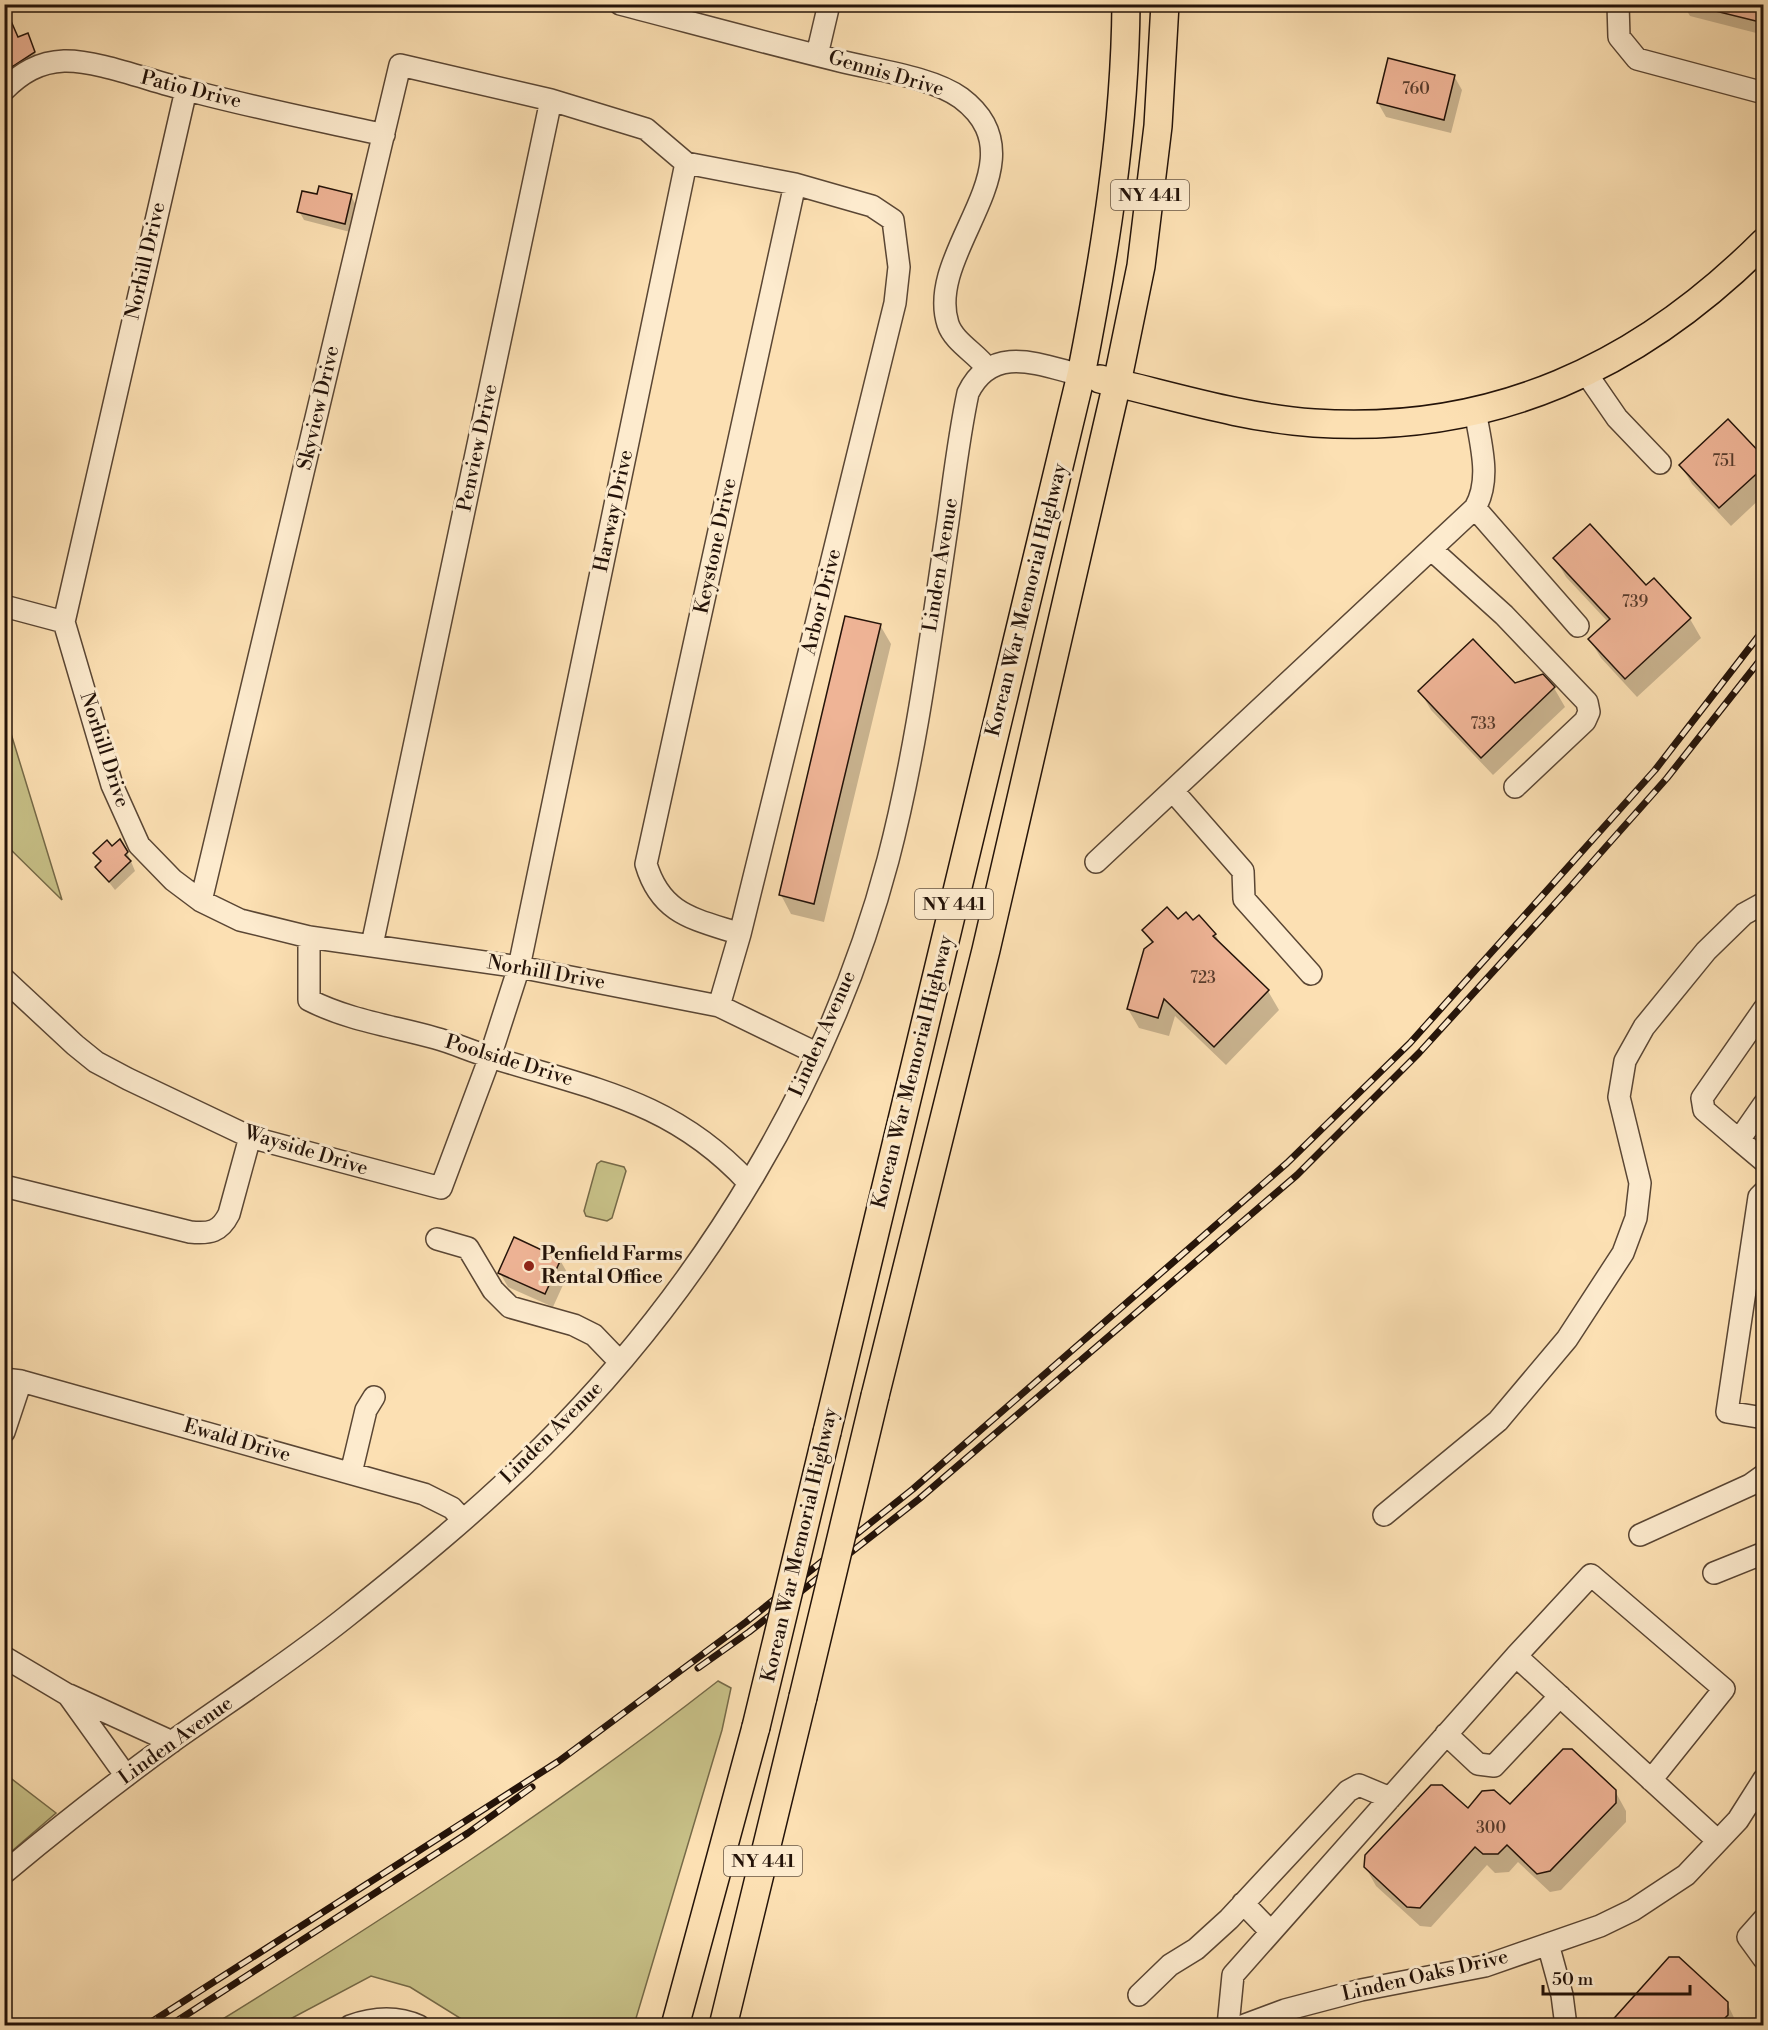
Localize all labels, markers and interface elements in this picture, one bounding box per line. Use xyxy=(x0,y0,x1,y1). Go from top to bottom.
street label: Gennis Drive xyxy=(825,46,947,102)
street label: Patio Drive xyxy=(138,65,244,115)
house number: 760 xyxy=(1402,79,1430,99)
road number: NY 441 xyxy=(1111,180,1189,210)
street label: Norhill Drive xyxy=(120,200,172,322)
street label: Skyview Drive xyxy=(293,343,345,473)
street label: Penview Drive xyxy=(452,382,504,514)
street label: Harway Drive xyxy=(589,448,639,574)
house number: 751 xyxy=(1712,451,1736,471)
street label: Korean War Memorial Highway xyxy=(981,460,1073,739)
street label: Keystone Drive xyxy=(689,476,743,616)
street label: Linden Avenue xyxy=(918,496,964,634)
street label: Arbor Drive xyxy=(797,546,847,659)
house number: 739 xyxy=(1622,592,1649,612)
street label: Norhill Drive xyxy=(74,689,134,811)
house number: 733 xyxy=(1470,714,1496,734)
road number: NY 441 xyxy=(915,889,993,919)
street label: Korean War Memorial Highway xyxy=(867,932,959,1211)
street label: Norhill Drive xyxy=(485,950,607,996)
street label: Linden Avenue xyxy=(784,967,862,1101)
house number: 723 xyxy=(1190,968,1216,988)
street label: Poolside Drive xyxy=(442,1030,576,1092)
street label: Wayside Drive xyxy=(240,1120,371,1182)
place label: Penfield Farms Rental Office xyxy=(541,1242,683,1290)
marker: Penfield Farms Rental Office xyxy=(522,1259,536,1273)
street label: Linden Avenue xyxy=(495,1376,609,1490)
street label: Korean War Memorial Highway xyxy=(756,1405,844,1685)
street label: Ewald Drive xyxy=(181,1414,293,1468)
street label: Linden Avenue xyxy=(114,1691,238,1791)
house number: 300 xyxy=(1476,1818,1506,1838)
road number: NY 441 xyxy=(724,1846,802,1876)
street label: Linden Oaks Drive xyxy=(1339,1945,1511,2007)
scale bar xyxy=(1543,1958,1690,1996)
text: 50 m xyxy=(1552,1968,1594,1991)

